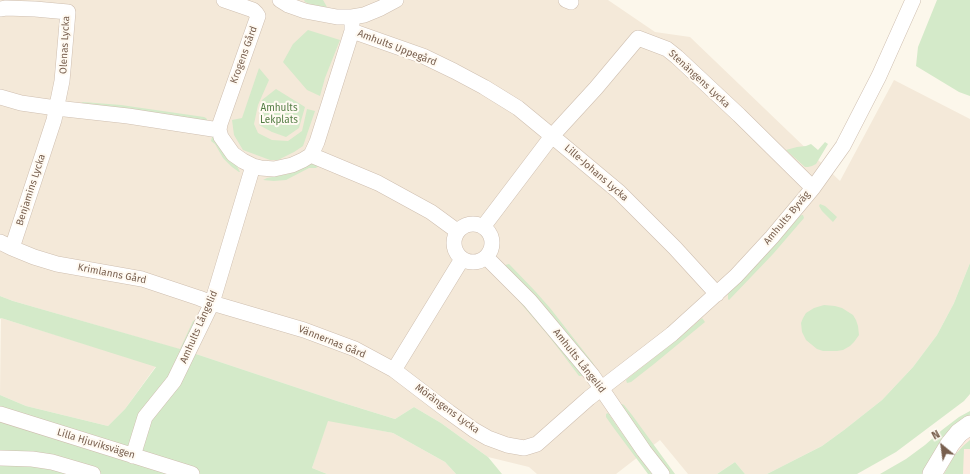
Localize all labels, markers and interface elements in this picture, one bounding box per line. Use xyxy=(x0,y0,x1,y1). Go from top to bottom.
street label: Olenas Lycka xyxy=(57,16,73,74)
street label: Krogens Gård xyxy=(228,25,260,85)
street label: Amhults Uppegård xyxy=(356,27,438,69)
street label: Stenängens Lycka xyxy=(666,47,732,111)
park label: Amhults Lekplats xyxy=(260,102,298,126)
street label: Lille-Johans Lycka xyxy=(562,142,630,204)
street label: Benjamins Lycka xyxy=(14,153,48,227)
street label: Amhults Byväg xyxy=(761,189,813,247)
street label: Krimlanns Gård xyxy=(77,261,147,287)
street label: Amhults Långelid xyxy=(178,289,220,365)
street label: Vännernas Gård xyxy=(297,323,367,361)
street label: Amhults Långelid xyxy=(550,326,608,396)
street label: Mörängens Lycka xyxy=(413,382,481,436)
street label: Lilla Hjuviksvägen xyxy=(56,426,136,462)
north arrow xyxy=(922,426,962,466)
text: N xyxy=(930,428,942,443)

